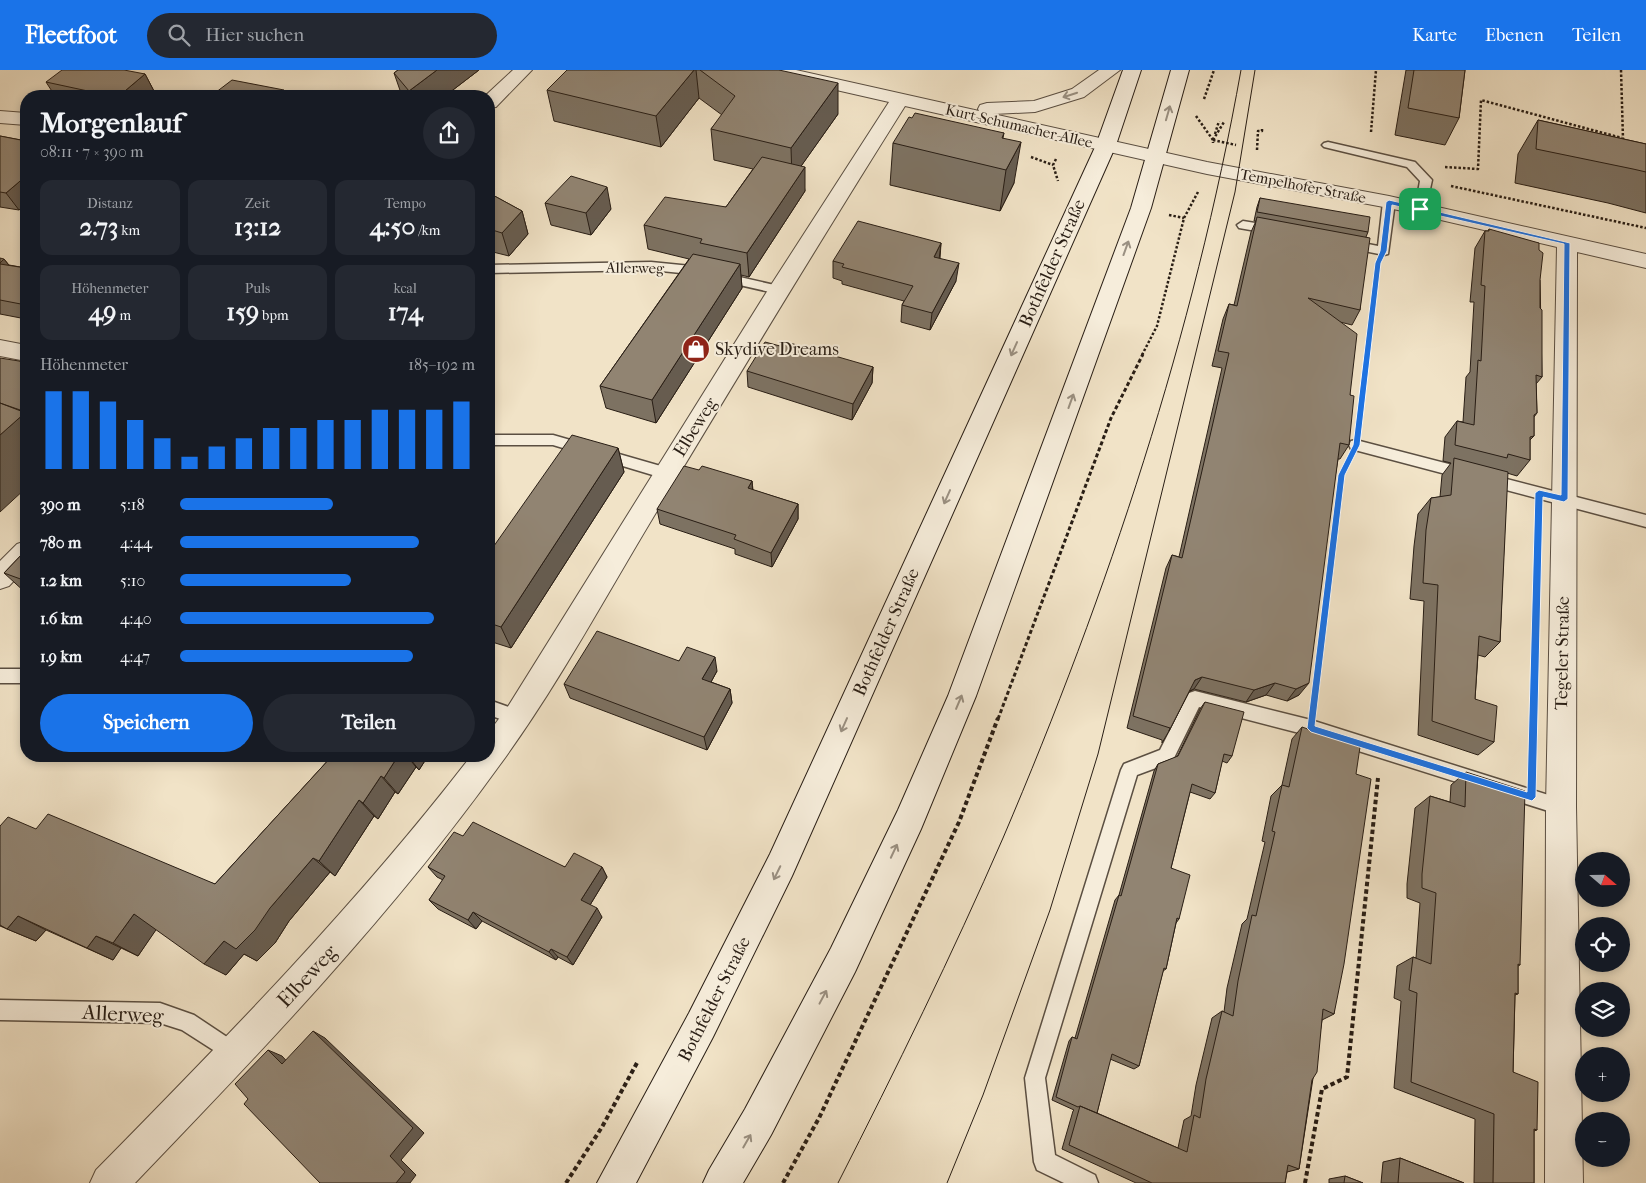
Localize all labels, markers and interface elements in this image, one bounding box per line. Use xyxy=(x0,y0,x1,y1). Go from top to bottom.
search box xyxy=(147,13,497,58)
text: Fleetfoot xyxy=(25,21,117,49)
icon: search xyxy=(165,21,193,49)
text: Hier suchen xyxy=(205,24,304,46)
text: Karte xyxy=(1412,25,1457,46)
text: Ebenen xyxy=(1485,25,1544,46)
text: Teilen xyxy=(1572,25,1621,46)
one-way arrow xyxy=(1062,91,1078,101)
street label: Kurt-Schumacher-Allee xyxy=(944,100,1095,152)
text: Morgenlauf xyxy=(40,106,182,139)
one-way arrow xyxy=(1164,106,1174,122)
button: share xyxy=(423,107,475,159)
text: 08:11 · 7 × 390 m xyxy=(40,142,144,161)
street label: Tempelhofer Straße xyxy=(1238,165,1368,207)
pin xyxy=(1399,188,1441,230)
text: Distanz xyxy=(87,195,133,212)
text: Zeit xyxy=(245,195,270,212)
text: Tempo xyxy=(384,195,426,212)
icon: arrive xyxy=(1406,195,1434,223)
street label: Bothfelder Straße xyxy=(1015,196,1090,330)
text: 2.73 xyxy=(80,212,118,241)
text: 13:12 xyxy=(234,212,281,241)
text: 4:50 xyxy=(370,212,415,241)
text: km xyxy=(118,222,140,239)
text: /km xyxy=(415,222,440,239)
one-way arrow xyxy=(1122,241,1131,257)
street label: Allerweg xyxy=(605,258,665,278)
text: Höhenmeter xyxy=(71,280,148,297)
text: Puls xyxy=(245,280,270,297)
text: kcal xyxy=(393,280,417,297)
text: 49 xyxy=(89,297,116,326)
text: 159 xyxy=(226,297,259,326)
text: 174 xyxy=(388,297,423,326)
text: m xyxy=(116,307,131,324)
text: bpm xyxy=(259,307,289,324)
shop icon: Skydive Dreams xyxy=(681,334,711,364)
place label: Skydive Dreams xyxy=(715,339,839,360)
one-way arrow xyxy=(1008,341,1018,356)
text: Höhenmeter xyxy=(40,355,128,374)
text: 185–192 m xyxy=(408,355,475,374)
street label: Elbeweg xyxy=(669,394,722,461)
one-way arrow xyxy=(1067,394,1076,409)
one-way arrow xyxy=(941,489,951,504)
text: 390 m xyxy=(40,495,81,514)
text: 5:18 xyxy=(120,495,145,514)
text: 780 m xyxy=(40,533,81,552)
text: 4:44 xyxy=(120,533,152,552)
street label: Bothfelder Straße xyxy=(849,565,924,699)
text: 1.2 km xyxy=(40,571,82,590)
text: 5:10 xyxy=(120,571,145,590)
street label: Tegeler Straße xyxy=(1551,596,1574,710)
text: 1.6 km xyxy=(40,609,82,628)
text: 4:40 xyxy=(120,609,152,628)
text: 1.9 km xyxy=(40,647,82,666)
text: 4:47 xyxy=(120,647,150,666)
button: Speichern xyxy=(40,694,253,752)
button: Teilen xyxy=(263,694,475,752)
one-way arrow xyxy=(954,695,964,710)
one-way arrow xyxy=(838,717,848,732)
one-way arrow xyxy=(890,844,900,859)
north arrow xyxy=(1575,852,1630,908)
map controls xyxy=(1575,852,1630,1167)
one-way arrow xyxy=(771,865,781,880)
button: locate xyxy=(1575,917,1630,972)
street label: Bothfelder Straße xyxy=(674,933,755,1065)
street label: Elbeweg xyxy=(272,939,342,1012)
button: layers xyxy=(1575,982,1630,1037)
one-way arrow xyxy=(818,990,828,1005)
street label: Allerweg xyxy=(81,1000,165,1028)
button: + xyxy=(1575,1047,1630,1102)
button: − xyxy=(1575,1112,1630,1167)
one-way arrow xyxy=(742,1134,752,1148)

